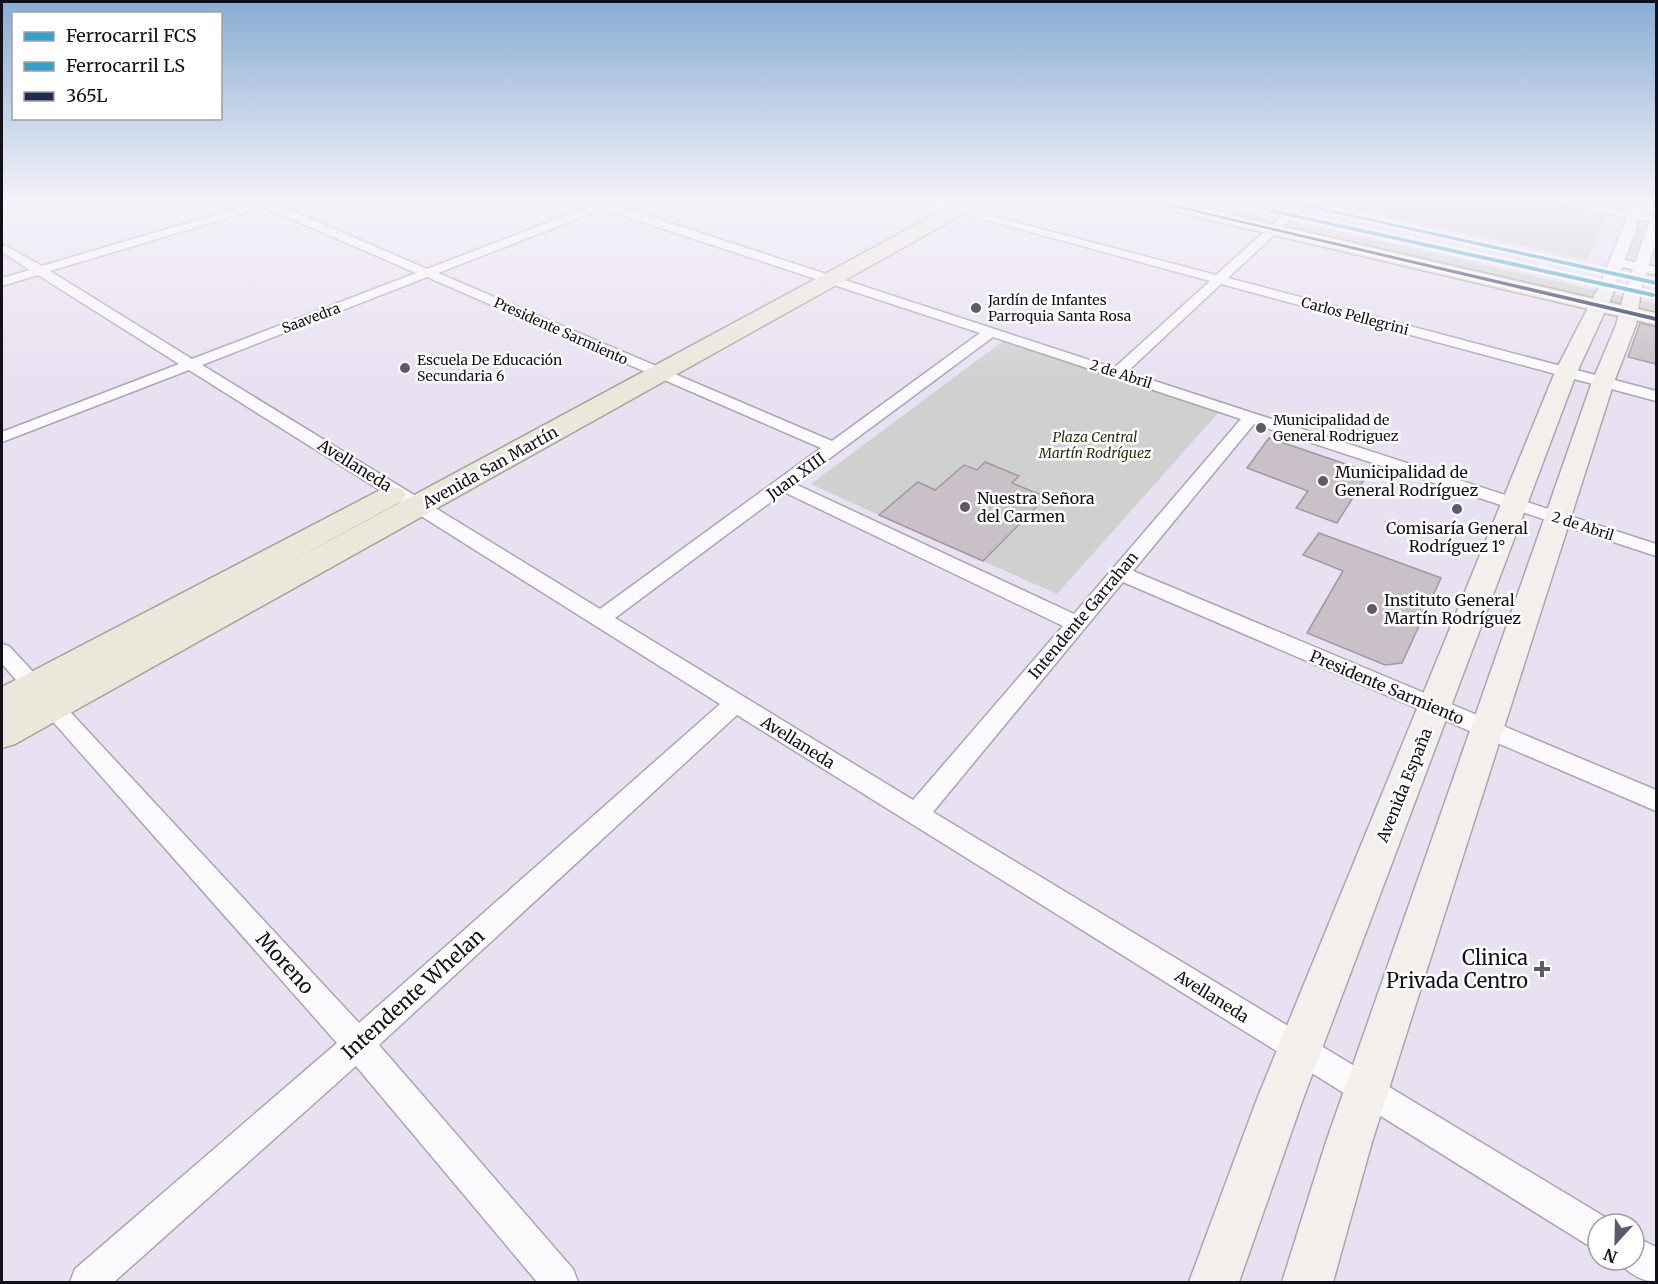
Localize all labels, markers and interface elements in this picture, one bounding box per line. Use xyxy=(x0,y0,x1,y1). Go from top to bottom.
legend xyxy=(12,12,222,120)
text: Ferrocarril FCS xyxy=(66,24,197,47)
text: Ferrocarril LS xyxy=(66,54,185,77)
text: 365L xyxy=(66,84,108,107)
place label: Jardín de Infantes Parroquia Santa Rosa xyxy=(987,291,1132,325)
street label: Presidente Sarmiento xyxy=(491,293,631,369)
street label: Carlos Pellegrini xyxy=(1299,293,1411,339)
street label: Saavedra xyxy=(279,298,343,337)
marker: Jardín de Infantes Parroquia Santa Rosa xyxy=(969,301,983,315)
place label: Escuela De Educación Secundaria 6 xyxy=(417,351,562,385)
street label: 2 de Abril xyxy=(1088,356,1155,393)
marker: Escuela De Educación Secundaria 6 xyxy=(398,361,412,375)
place label: Municipalidad de General Rodriguez xyxy=(1273,411,1399,445)
street label: Avenida San Martín xyxy=(418,421,562,513)
marker: Municipalidad de General Rodriguez xyxy=(1254,421,1268,435)
park label: Plaza Central Martín Rodríguez xyxy=(1038,428,1152,462)
street label: Avellaneda xyxy=(313,434,396,496)
street label: Juan XIII xyxy=(762,448,829,505)
place label: Municipalidad de General Rodríguez xyxy=(1335,462,1478,500)
marker: Municipalidad de General Rodríguez xyxy=(1316,474,1330,488)
place label: Nuestra Señora del Carmen xyxy=(977,488,1095,526)
marker: Nuestra Señora del Carmen xyxy=(958,500,972,514)
marker: Comisaría General Rodríguez 1° xyxy=(1450,502,1464,516)
street label: 2 de Abril xyxy=(1550,508,1617,545)
place label: Comisaría General Rodríguez 1° xyxy=(1386,518,1528,556)
street label: Intendente Garrahan xyxy=(1024,547,1142,683)
place label: Instituto General Martín Rodríguez xyxy=(1384,590,1521,628)
marker: Instituto General Martín Rodríguez xyxy=(1365,602,1379,616)
street label: Presidente Sarmiento xyxy=(1307,645,1467,729)
street label: Avellaneda xyxy=(756,711,839,773)
street label: Avenida España xyxy=(1372,725,1436,846)
street label: Intendente Whelan xyxy=(336,923,489,1064)
street label: Moreno xyxy=(251,926,320,999)
place label: Clinica Privada Centro xyxy=(1386,945,1528,993)
marker: Clinica Privada Centro xyxy=(1533,960,1551,978)
street label: Avellaneda xyxy=(1170,965,1253,1027)
north arrow xyxy=(1586,1212,1646,1272)
text: N xyxy=(1600,1244,1620,1268)

